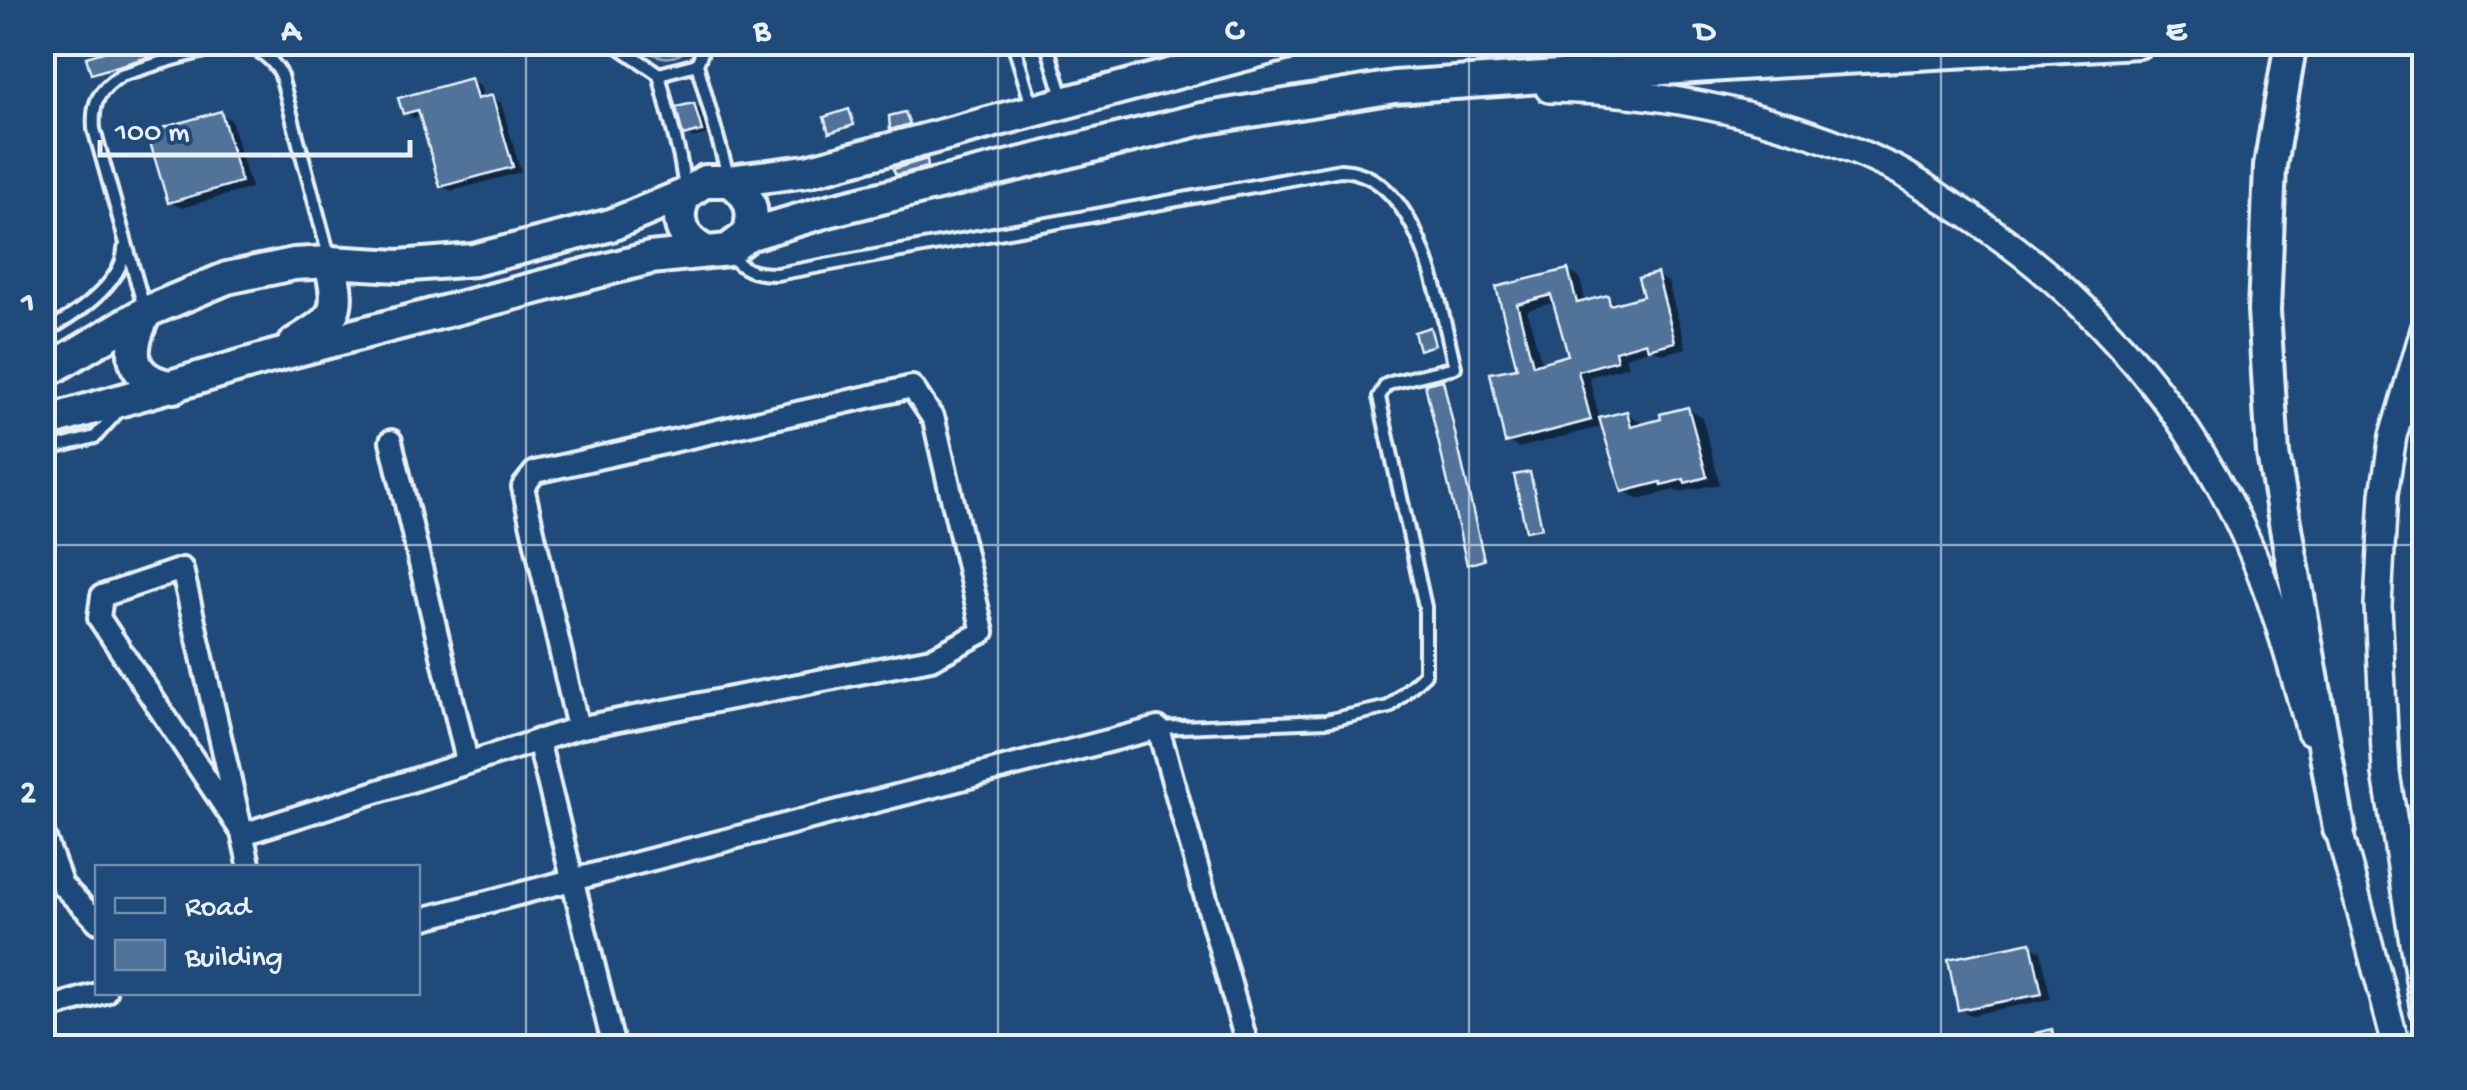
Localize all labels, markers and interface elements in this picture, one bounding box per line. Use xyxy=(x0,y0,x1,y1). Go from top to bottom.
text: A xyxy=(281,14,303,52)
text: B xyxy=(753,14,772,52)
text: C xyxy=(1225,14,1245,52)
text: D xyxy=(1692,14,1717,52)
text: E xyxy=(2166,14,2188,52)
scale bar xyxy=(100,95,410,157)
text: 100 m xyxy=(114,117,190,152)
text: 1 xyxy=(21,286,34,324)
text: 2 xyxy=(20,776,36,814)
legend xyxy=(95,865,420,995)
text: Road xyxy=(185,892,253,927)
text: Building xyxy=(184,942,283,977)

